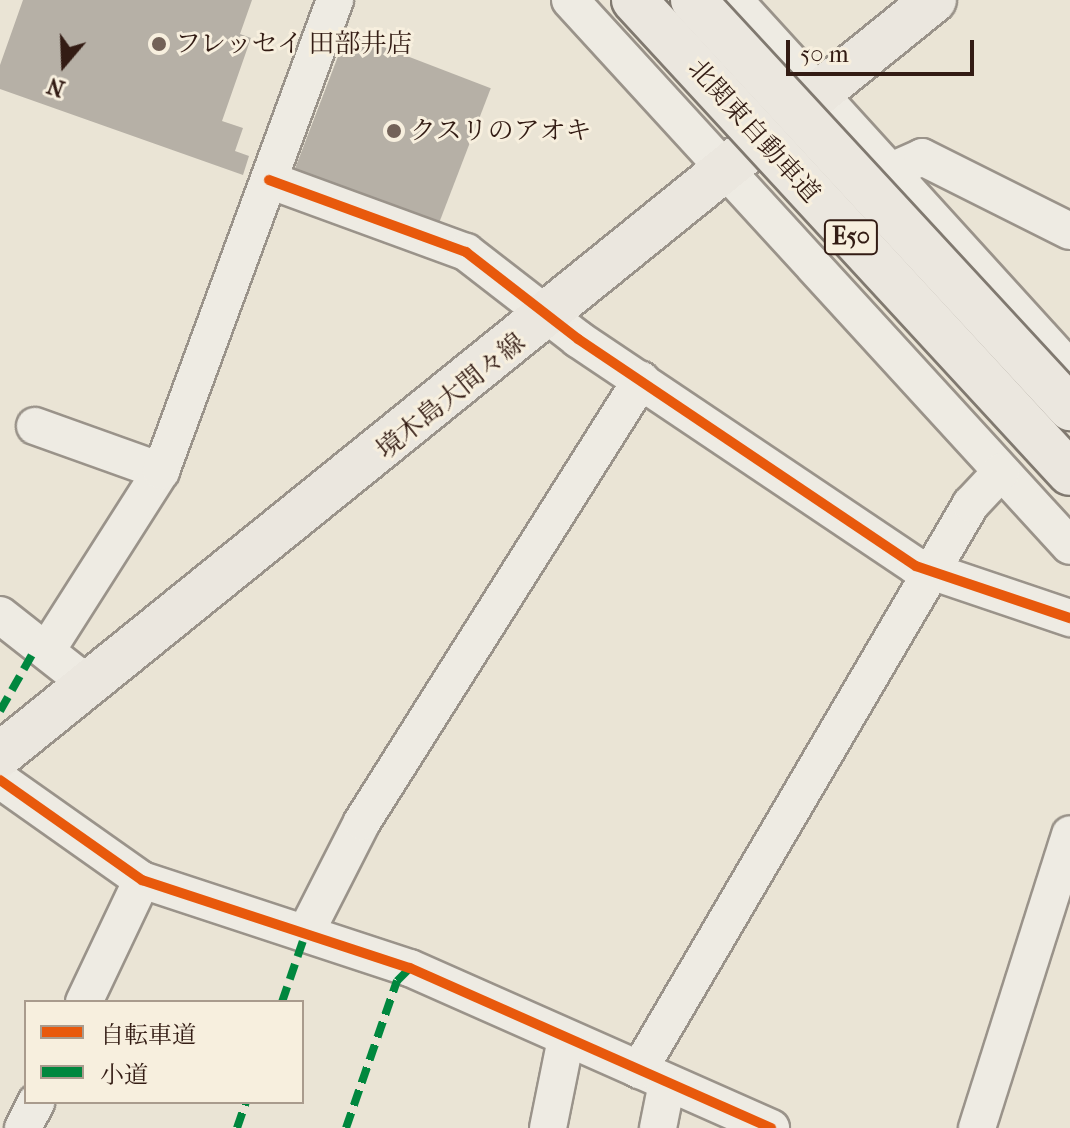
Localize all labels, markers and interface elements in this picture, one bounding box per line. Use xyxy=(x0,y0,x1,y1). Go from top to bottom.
north arrow xyxy=(24,24,104,104)
scale bar xyxy=(790,24,978,74)
place label: フレッセイ 田部井店 xyxy=(175,28,415,60)
marker: フレッセイ 田部井店 xyxy=(150,35,168,53)
text: 50 m xyxy=(800,40,849,68)
street label: 北関東自動車道 xyxy=(682,53,826,209)
text: N xyxy=(44,72,68,102)
place label: クスリのアオキ xyxy=(410,115,592,147)
marker: クスリのアオキ xyxy=(385,122,403,140)
road number: E50 xyxy=(823,217,879,257)
street label: 境木島大間々線 xyxy=(370,327,532,465)
legend xyxy=(24,1000,304,1104)
text: 自転車道 xyxy=(100,1021,196,1049)
text: 小道 xyxy=(100,1061,148,1089)

